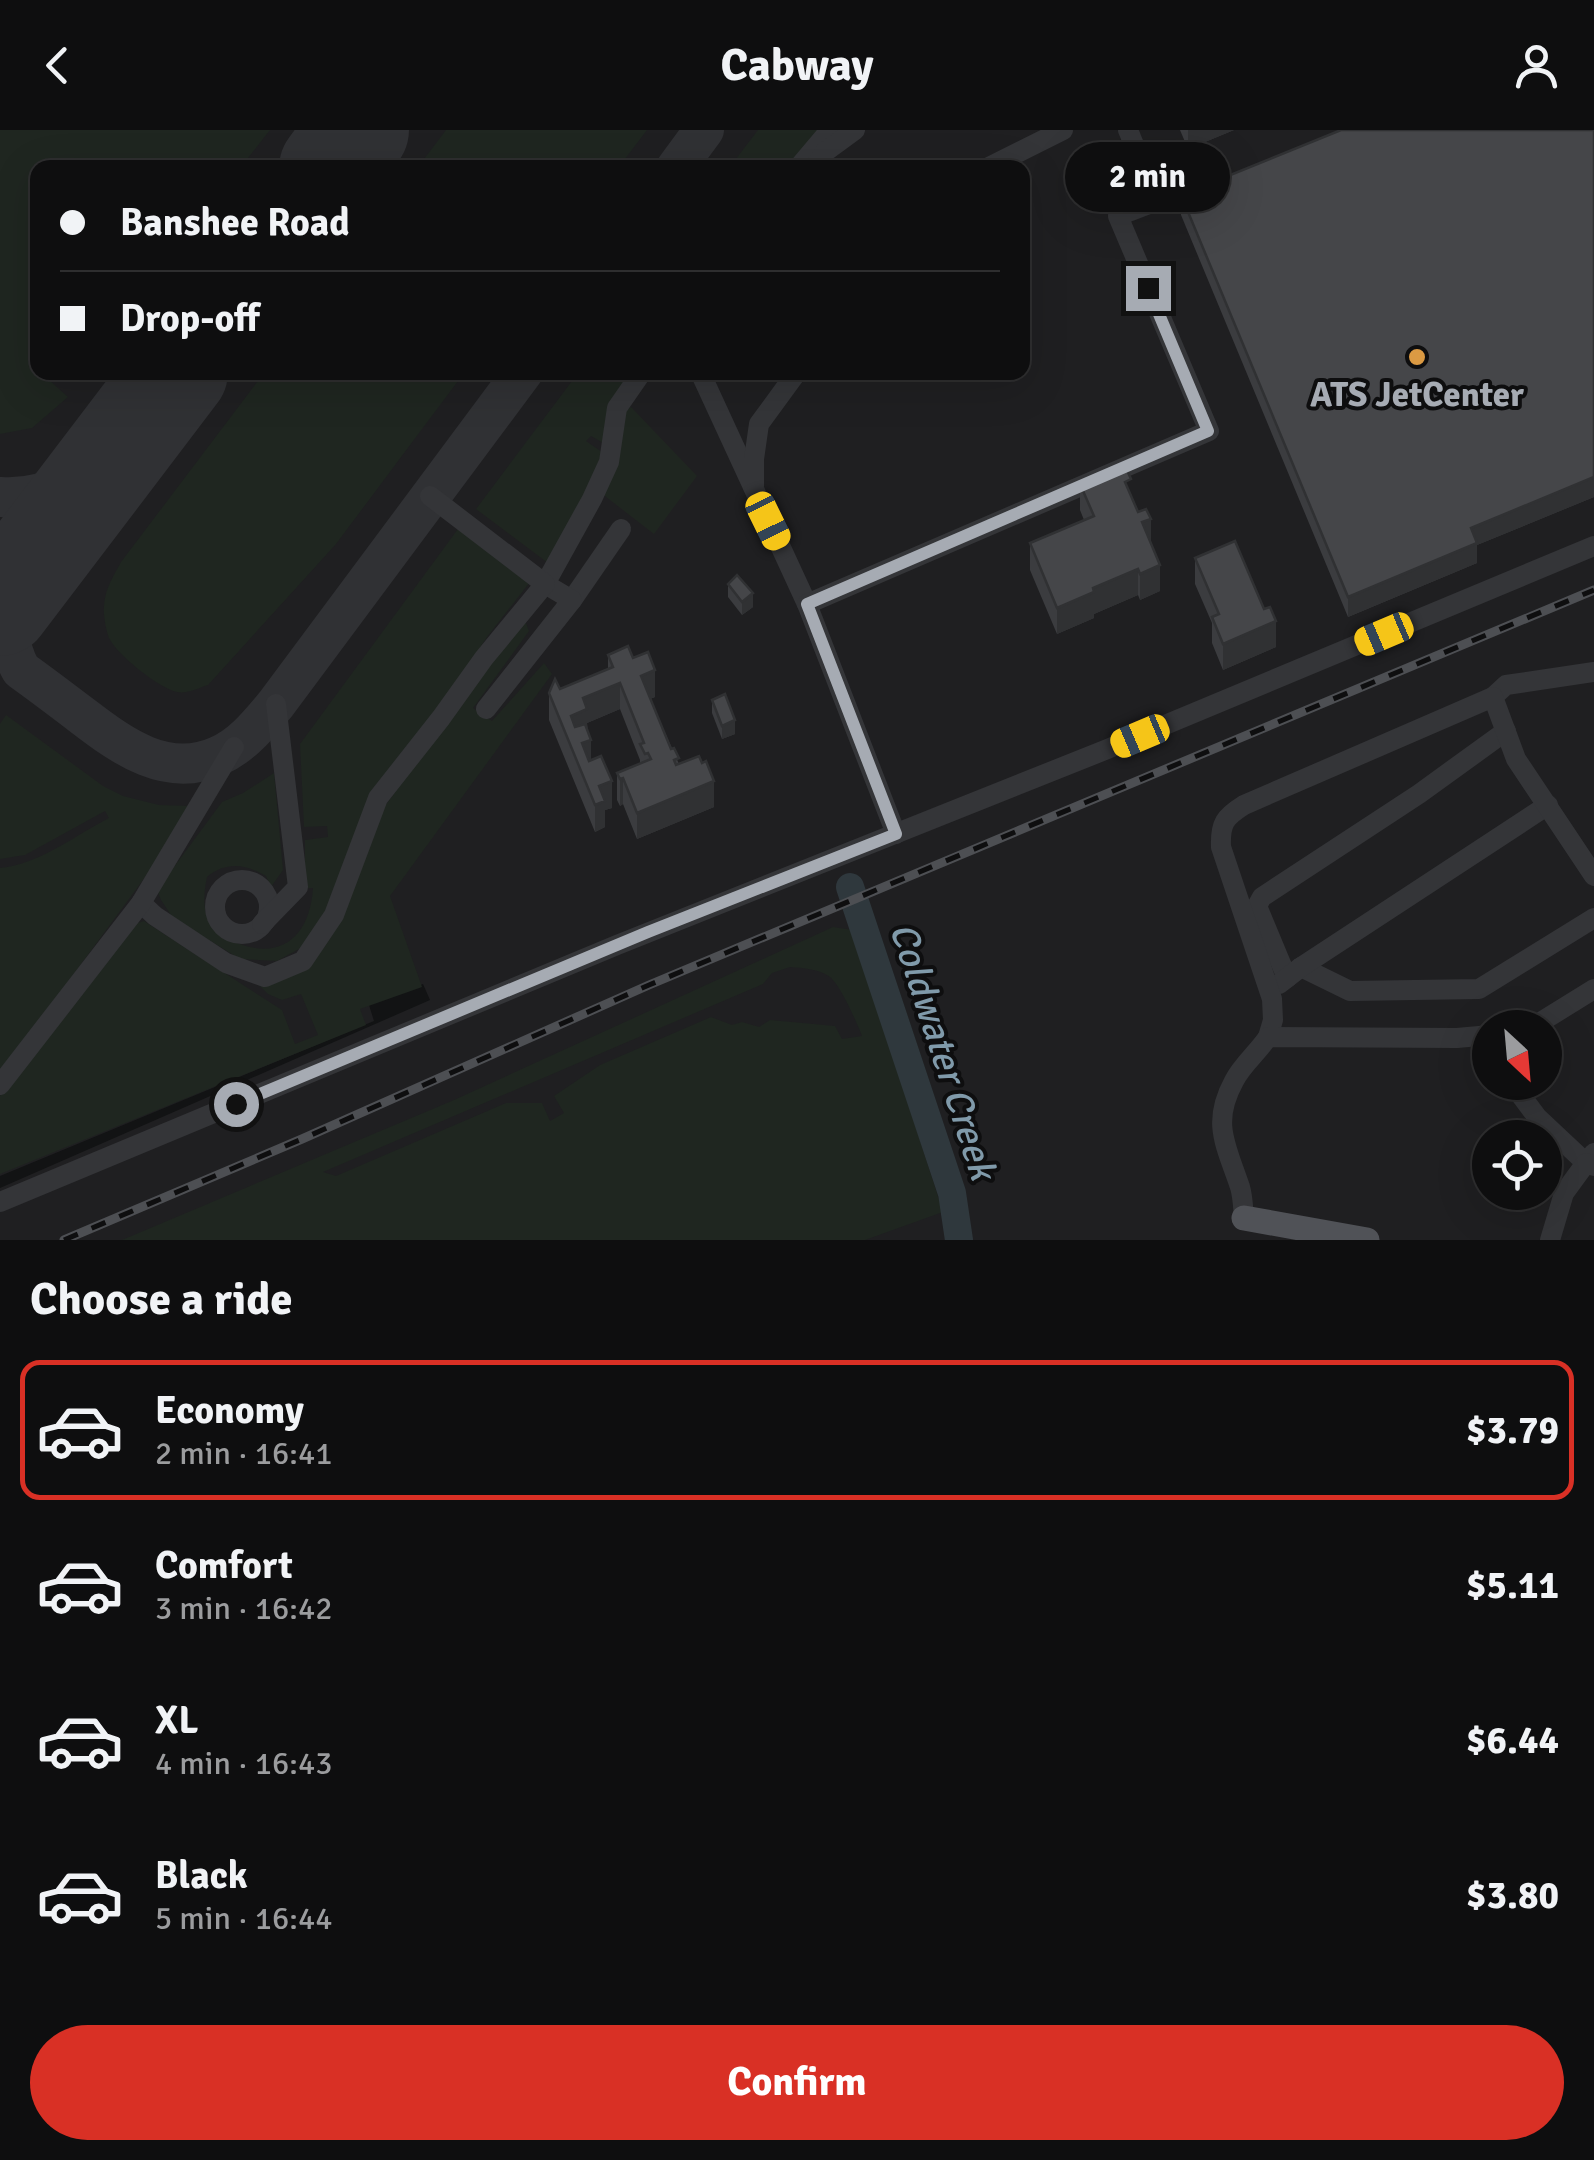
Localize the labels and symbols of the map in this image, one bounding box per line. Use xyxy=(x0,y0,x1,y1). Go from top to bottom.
callout: 2 min xyxy=(1066,143,1230,213)
route end xyxy=(1126,266,1171,311)
marker: ATS JetCenter xyxy=(1406,346,1428,368)
place label: ATS JetCenter xyxy=(1310,373,1524,416)
car xyxy=(741,487,795,555)
car xyxy=(1351,608,1417,660)
car xyxy=(1107,710,1173,762)
water label: Coldwater Creek xyxy=(879,917,1008,1188)
north arrow xyxy=(1472,1010,1562,1100)
route start xyxy=(214,1082,259,1127)

